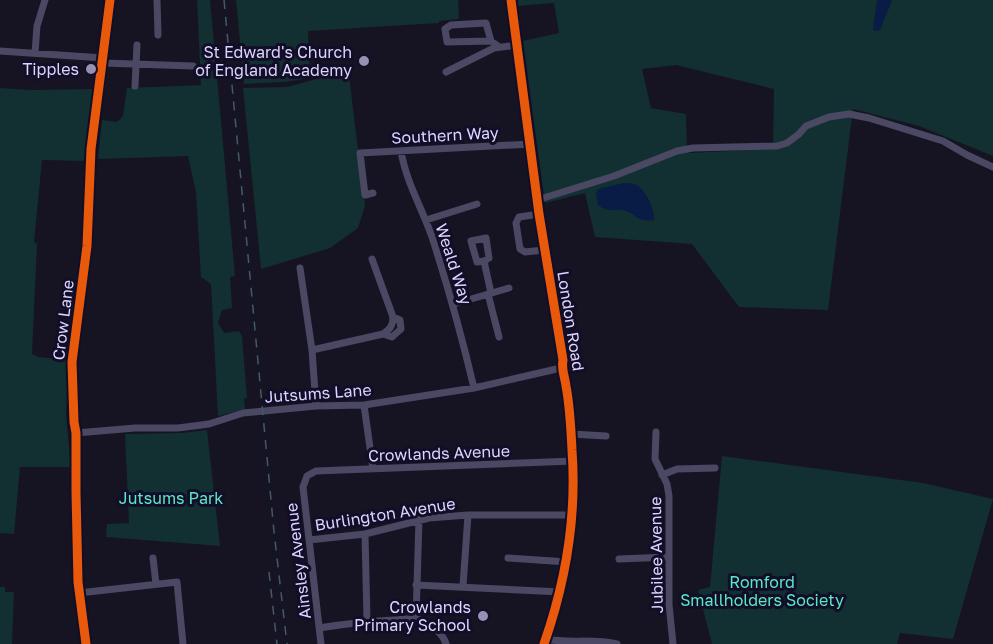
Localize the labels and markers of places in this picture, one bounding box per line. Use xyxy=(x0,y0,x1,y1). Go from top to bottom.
place label: St Edward's Church of England Academy xyxy=(195,42,352,80)
marker: St Edward's Church of England Academy xyxy=(357,54,371,68)
place label: Tipples xyxy=(22,59,79,79)
marker: Tipples xyxy=(84,62,98,76)
place label: Crowlands Primary School xyxy=(354,597,471,635)
marker: Crowlands Primary School xyxy=(476,609,490,623)

